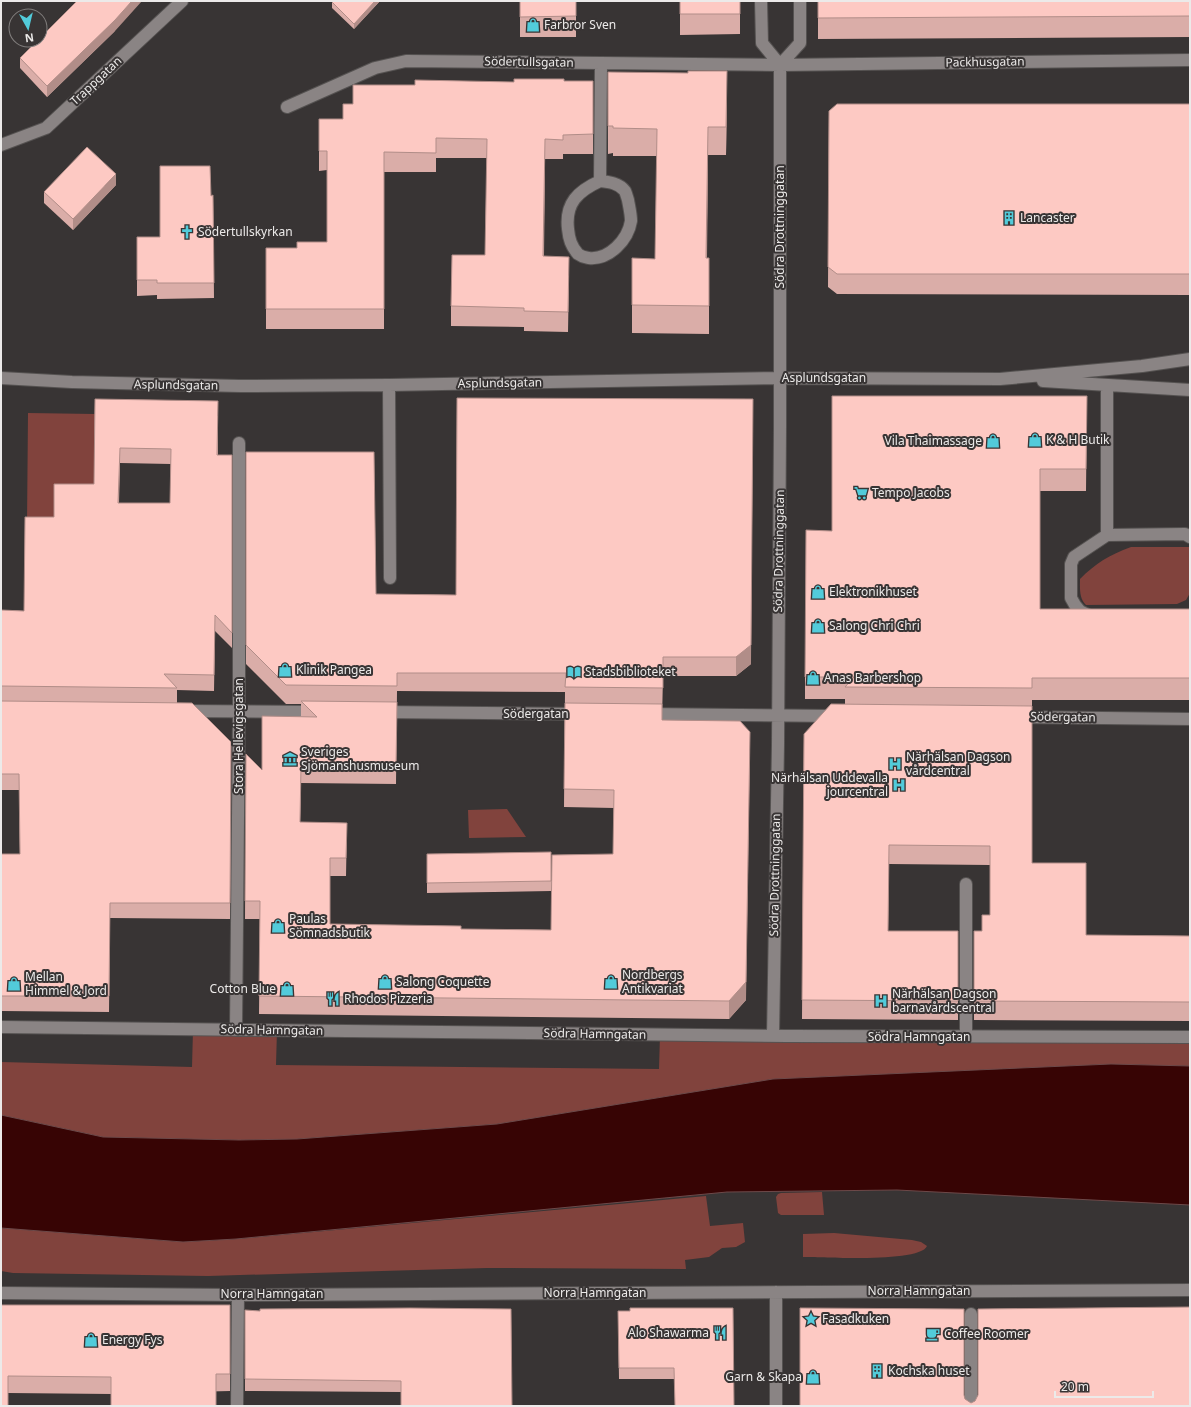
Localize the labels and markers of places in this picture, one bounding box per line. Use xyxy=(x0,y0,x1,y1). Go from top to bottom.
place label: Farbror Sven xyxy=(544,16,616,33)
shop icon: Farbror Sven xyxy=(525,17,541,33)
place label: Lancaster xyxy=(1020,209,1075,226)
building icon: Lancaster xyxy=(1001,210,1017,226)
place label: Södertullskyrkan xyxy=(198,223,293,240)
church icon: Södertullskyrkan xyxy=(179,224,195,240)
place label: K & H Butik xyxy=(1046,431,1110,448)
place label: Vila Thaimassage xyxy=(885,432,982,449)
shop icon: K & H Butik xyxy=(1027,432,1043,448)
shop icon: Vila Thaimassage xyxy=(985,433,1001,449)
place label: Tempo Jacobs xyxy=(872,484,950,501)
supermarket icon: Tempo Jacobs xyxy=(853,485,869,501)
place label: Elektronikhuset xyxy=(829,583,918,600)
shop icon: Elektronikhuset xyxy=(810,584,826,600)
place label: Salong Chri Chri xyxy=(829,617,920,634)
shop icon: Salong Chri Chri xyxy=(810,618,826,634)
place label: Klinik Pangea xyxy=(296,661,372,678)
shop icon: Klinik Pangea xyxy=(277,662,293,678)
place label: Stadsbiblioteket xyxy=(585,663,676,680)
library icon: Stadsbiblioteket xyxy=(566,664,582,680)
place label: Anas Barbershop xyxy=(824,669,921,686)
shop icon: Anas Barbershop xyxy=(805,670,821,686)
place label: Sveriges Sjömanshusmuseum xyxy=(301,743,419,774)
place label: Närhälsan Dagson vårdcentral xyxy=(906,748,1010,779)
museum icon: Sveriges Sjömanshusmuseum xyxy=(282,751,298,767)
hospital icon: Närhälsan Dagson vårdcentral xyxy=(887,756,903,772)
place label: Närhälsan Uddevalla jourcentral xyxy=(771,769,888,800)
hospital icon: Närhälsan Uddevalla jourcentral xyxy=(891,777,907,793)
place label: Paulas Sömnadsbutik xyxy=(289,910,371,941)
shop icon: Paulas Sömnadsbutik xyxy=(270,918,286,934)
place label: Nordbergs Antikvariat xyxy=(622,966,684,997)
place label: Mellan Himmel & Jord xyxy=(25,968,107,999)
place label: Salong Coquette xyxy=(396,973,490,990)
shop icon: Salong Coquette xyxy=(377,974,393,990)
shop icon: Nordbergs Antikvariat xyxy=(603,974,619,990)
shop icon: Mellan Himmel & Jord xyxy=(6,976,22,992)
place label: Cotton Blue xyxy=(210,980,276,997)
shop icon: Cotton Blue xyxy=(279,981,295,997)
place label: Närhälsan Dagson barnavårdscentral xyxy=(892,985,996,1016)
place label: Rhodos Pizzeria xyxy=(344,990,433,1007)
restaurant icon: Rhodos Pizzeria xyxy=(325,991,341,1007)
hospital icon: Närhälsan Dagson barnavårdscentral xyxy=(873,993,889,1009)
place label: Fasadkuken xyxy=(822,1310,889,1327)
place icon: Fasadkuken xyxy=(803,1311,819,1327)
place label: Alo Shawarma xyxy=(628,1324,709,1341)
restaurant icon: Alo Shawarma xyxy=(712,1325,728,1341)
place label: Coffee Roomer xyxy=(944,1325,1029,1342)
cafe icon: Coffee Roomer xyxy=(925,1326,941,1342)
place label: Energy Fys xyxy=(102,1331,163,1348)
shop icon: Energy Fys xyxy=(83,1332,99,1348)
place label: Kochska huset xyxy=(888,1362,970,1379)
building icon: Kochska huset xyxy=(869,1363,885,1379)
place label: Garn & Skapa xyxy=(725,1368,802,1385)
shop icon: Garn & Skapa xyxy=(805,1369,821,1385)

